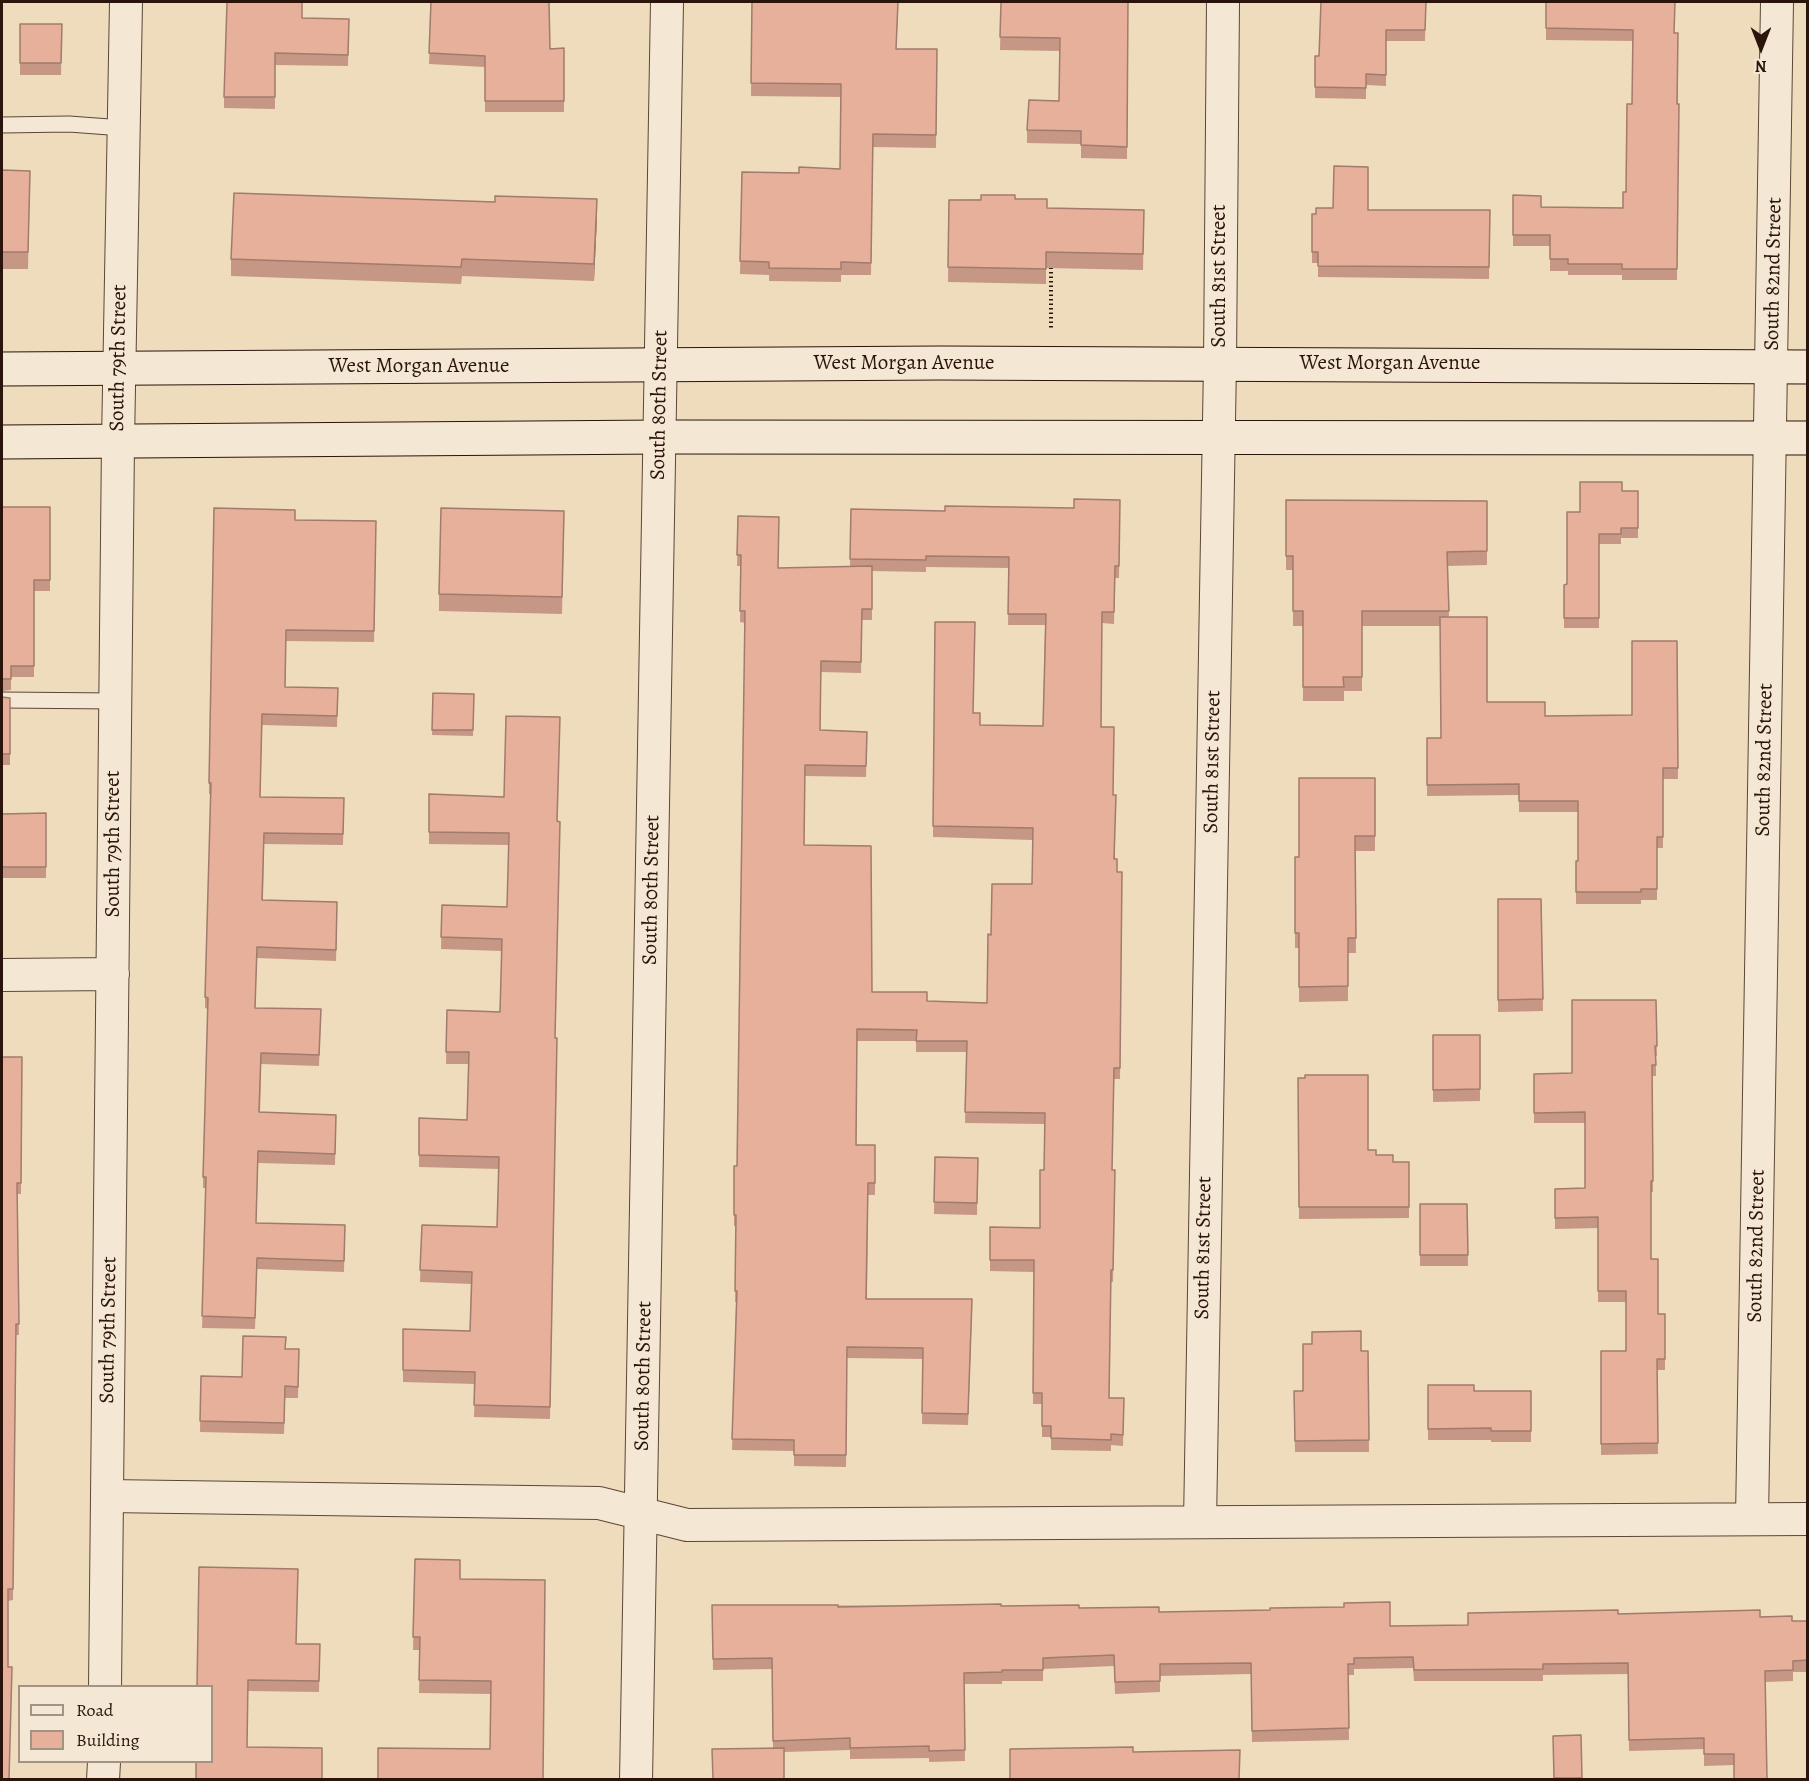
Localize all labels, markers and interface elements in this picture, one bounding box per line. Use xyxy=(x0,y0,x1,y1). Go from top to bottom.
north arrow xyxy=(1731,18,1791,78)
text: N xyxy=(1755,55,1767,77)
street label: South 82nd Street xyxy=(1760,197,1788,351)
street label: South 81st Street xyxy=(1207,204,1233,348)
street label: South 79th Street xyxy=(105,284,133,432)
street label: South 80th Street xyxy=(646,330,674,480)
street label: West Morgan Avenue xyxy=(813,351,995,377)
street label: West Morgan Avenue xyxy=(1299,351,1481,377)
street label: West Morgan Avenue xyxy=(328,354,510,380)
street label: South 82nd Street xyxy=(1751,683,1779,837)
street label: South 81st Street xyxy=(1199,690,1227,834)
street label: South 79th Street xyxy=(101,770,127,918)
street label: South 80th Street xyxy=(638,815,666,965)
street label: South 82nd Street xyxy=(1743,1169,1771,1323)
street label: South 81st Street xyxy=(1190,1176,1218,1320)
street label: South 79th Street xyxy=(95,1256,123,1404)
street label: South 80th Street xyxy=(630,1301,658,1451)
legend xyxy=(18,1685,213,1763)
text: Road xyxy=(76,1698,113,1722)
text: Building xyxy=(76,1728,140,1752)

